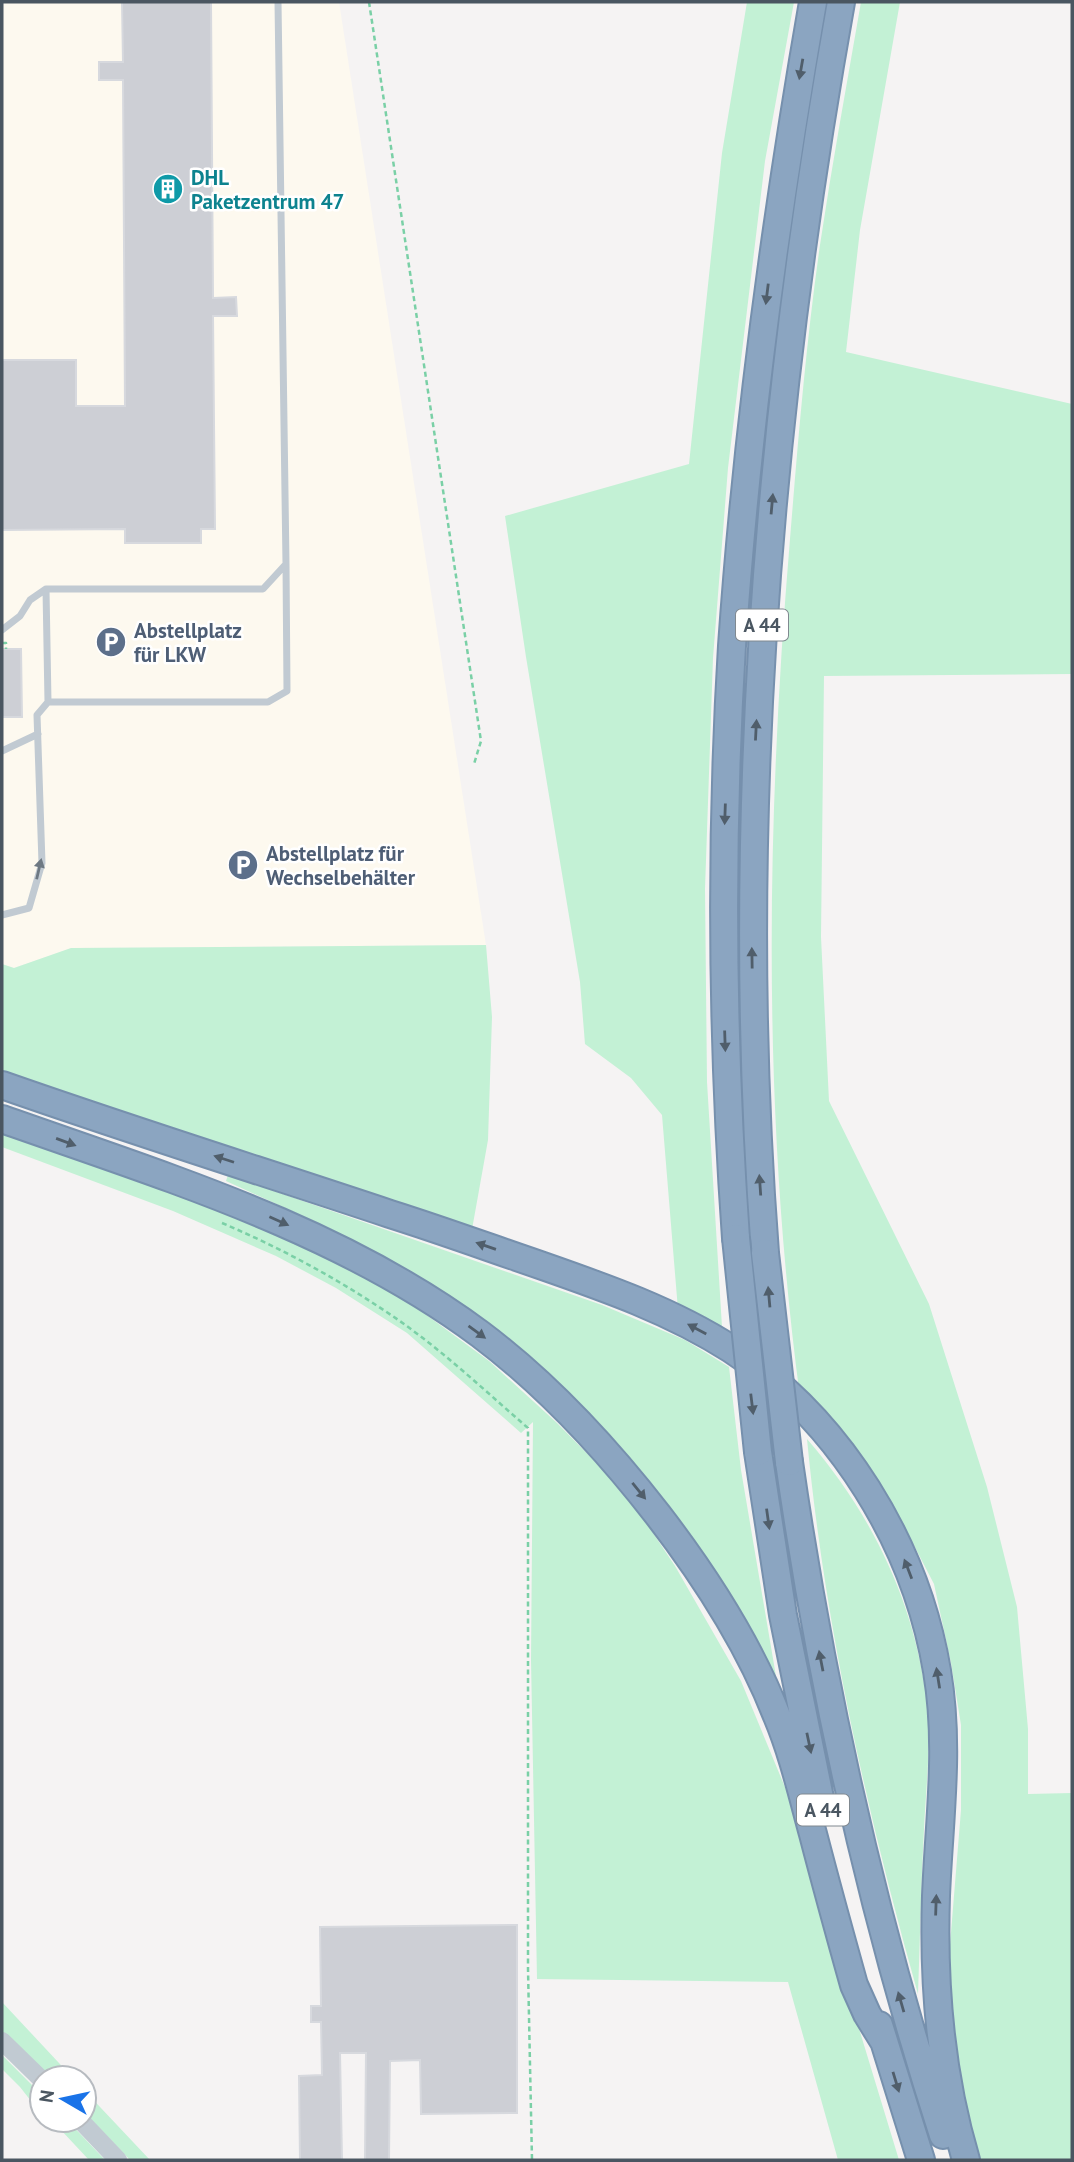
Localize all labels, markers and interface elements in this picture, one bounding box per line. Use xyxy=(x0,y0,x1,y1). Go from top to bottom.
one-way arrow xyxy=(795,58,806,80)
place label: DHL Paketzentrum 47 xyxy=(191,164,344,215)
building icon: DHL Paketzentrum 47 xyxy=(151,172,185,206)
one-way arrow xyxy=(762,283,773,305)
one-way arrow xyxy=(767,492,778,514)
road number: A 44 xyxy=(736,610,788,640)
place label: Abstellplatz für LKW xyxy=(134,617,242,668)
parking icon: Abstellplatz für LKW xyxy=(94,625,128,659)
one-way arrow xyxy=(751,719,762,741)
one-way arrow xyxy=(719,803,731,825)
place label: Abstellplatz für Wechselbehälter xyxy=(266,840,416,891)
parking icon: Abstellplatz für Wechselbehälter xyxy=(226,848,260,882)
one-way arrow xyxy=(34,858,45,880)
one-way arrow xyxy=(746,947,758,969)
one-way arrow xyxy=(720,1030,731,1052)
one-way arrow xyxy=(56,1137,77,1148)
one-way arrow xyxy=(213,1154,234,1164)
one-way arrow xyxy=(754,1174,765,1196)
one-way arrow xyxy=(269,1216,290,1227)
one-way arrow xyxy=(475,1240,496,1251)
one-way arrow xyxy=(763,1286,774,1308)
one-way arrow xyxy=(687,1324,707,1335)
one-way arrow xyxy=(468,1325,486,1339)
one-way arrow xyxy=(747,1393,758,1415)
one-way arrow xyxy=(632,1482,646,1500)
one-way arrow xyxy=(763,1508,774,1530)
one-way arrow xyxy=(902,1559,913,1580)
one-way arrow xyxy=(815,1650,826,1672)
one-way arrow xyxy=(932,1667,943,1689)
one-way arrow xyxy=(803,1732,814,1754)
road number: A 44 xyxy=(797,1794,849,1826)
one-way arrow xyxy=(931,1894,942,1916)
one-way arrow xyxy=(896,1991,906,2012)
north arrow xyxy=(28,2064,98,2134)
one-way arrow xyxy=(891,2072,902,2093)
text: N xyxy=(33,2088,59,2104)

